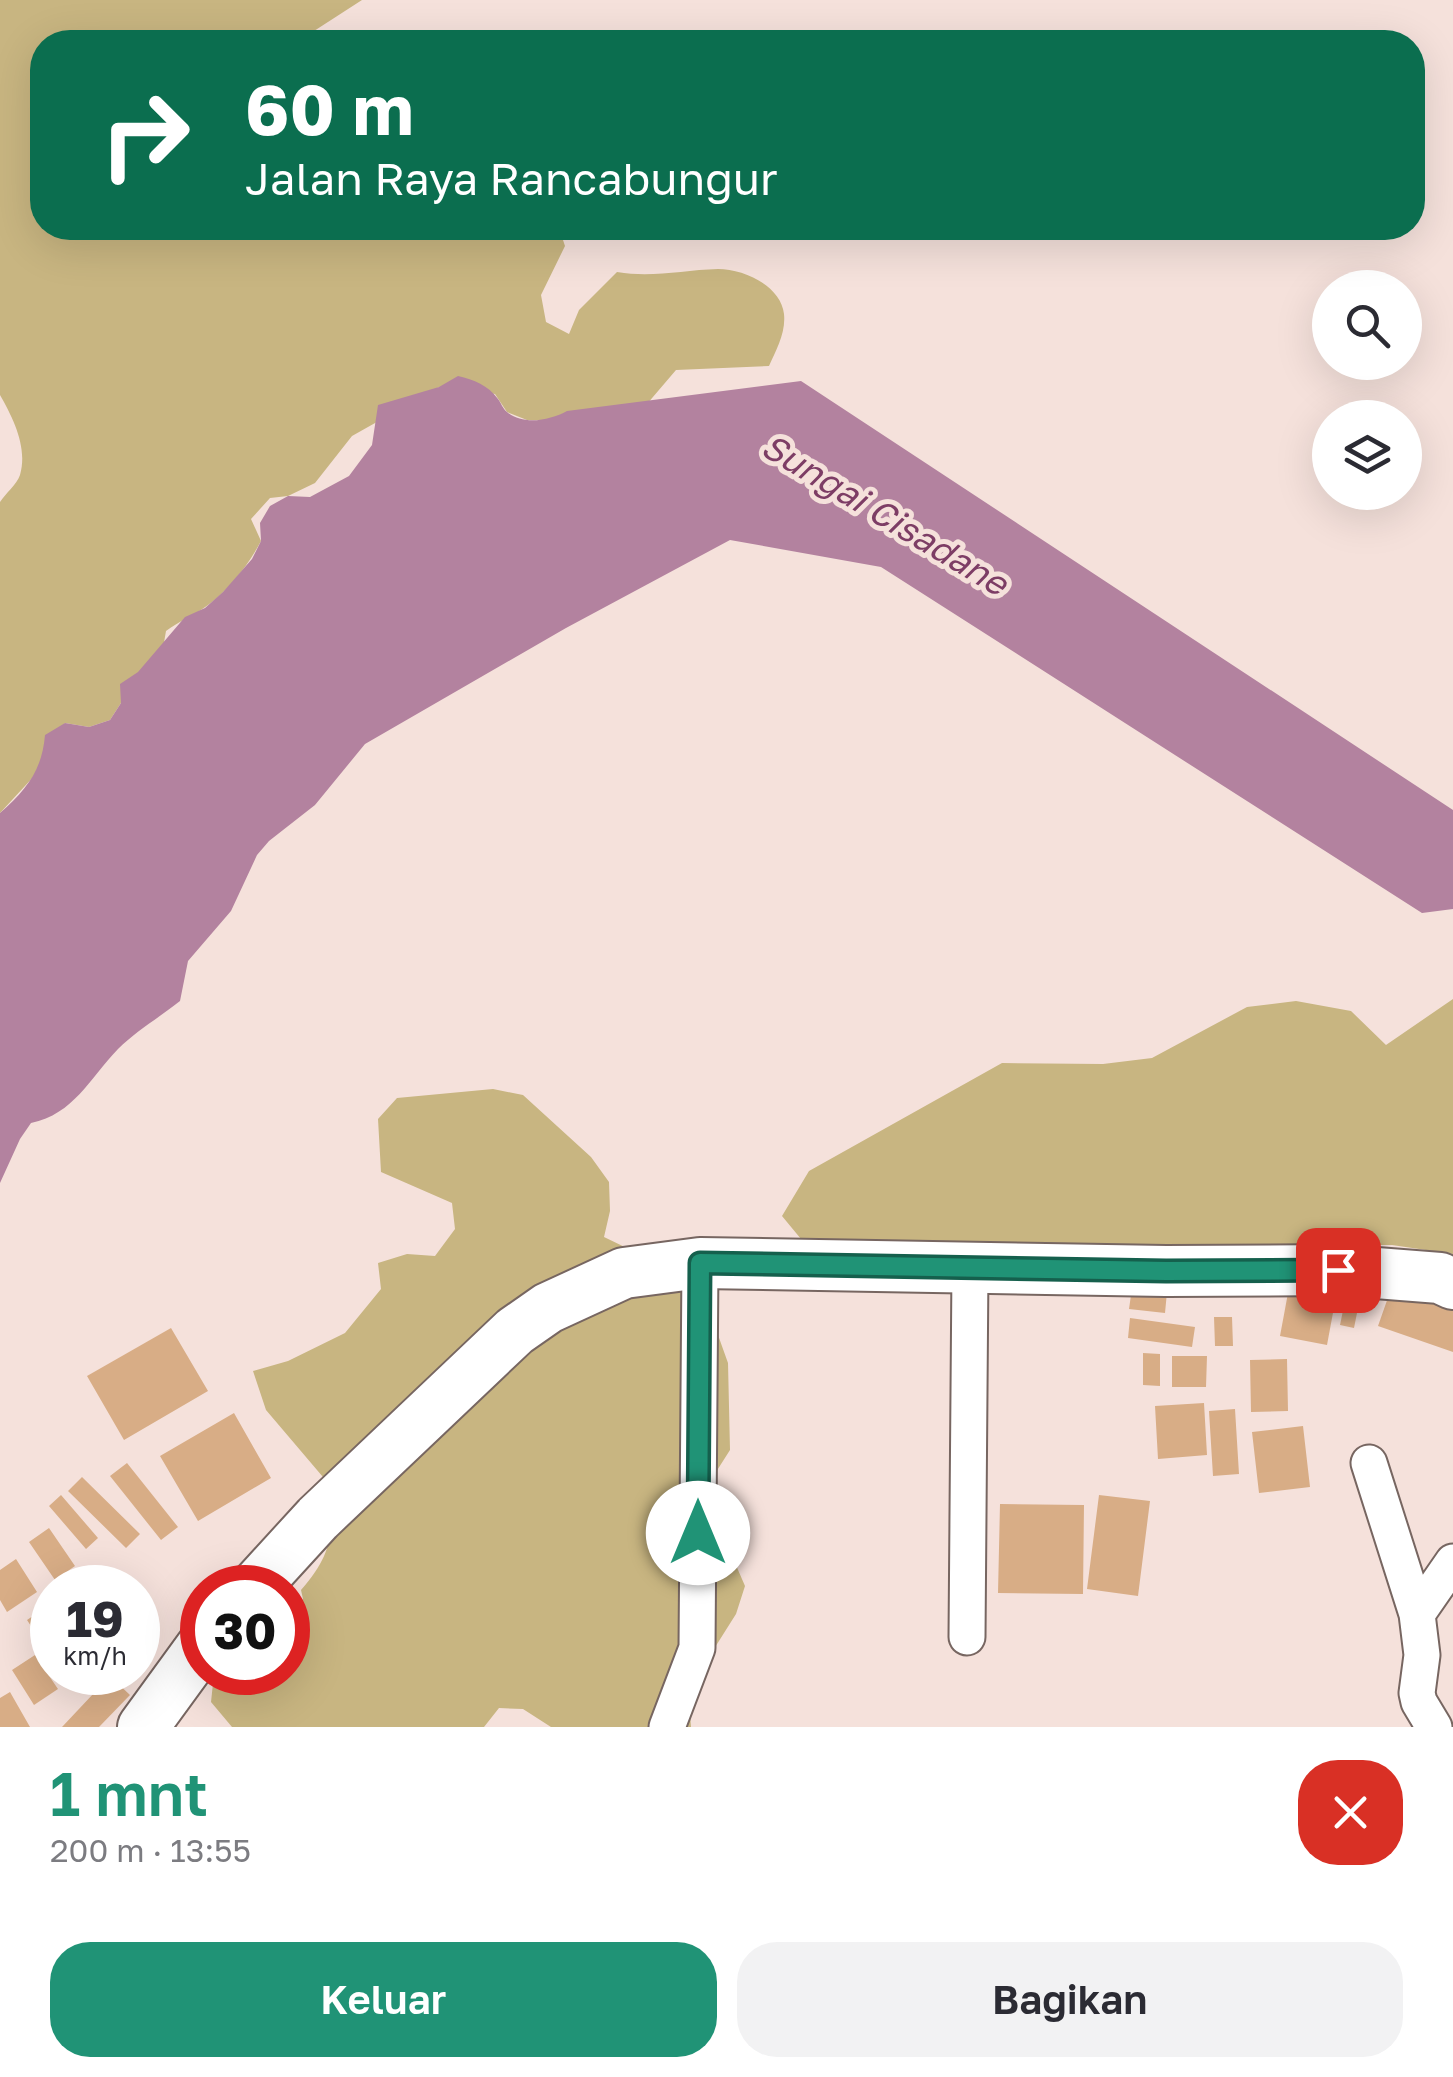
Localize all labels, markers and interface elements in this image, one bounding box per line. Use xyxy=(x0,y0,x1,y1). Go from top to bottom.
text: 60 m xyxy=(245,66,414,150)
icon: right xyxy=(80,70,210,200)
text: Jalan Raya Rancabungur xyxy=(245,151,778,205)
map controls xyxy=(1312,270,1422,510)
button: search xyxy=(1312,270,1422,380)
button: layers xyxy=(1312,400,1422,510)
water label: Sungai Cisadane xyxy=(755,424,1018,605)
pin xyxy=(1296,1228,1381,1313)
icon: arrive xyxy=(1311,1243,1366,1298)
position arrow xyxy=(646,1481,750,1585)
speed limit sign: 30 xyxy=(180,1565,310,1695)
text: 19 xyxy=(66,1588,124,1648)
text: km/h xyxy=(63,1640,127,1671)
text: 1 mnt xyxy=(50,1757,208,1829)
button: close xyxy=(1298,1760,1403,1865)
text: 200 m · 13:55 xyxy=(50,1831,251,1869)
button: Keluar xyxy=(50,1942,717,2057)
button: Bagikan xyxy=(737,1942,1403,2057)

